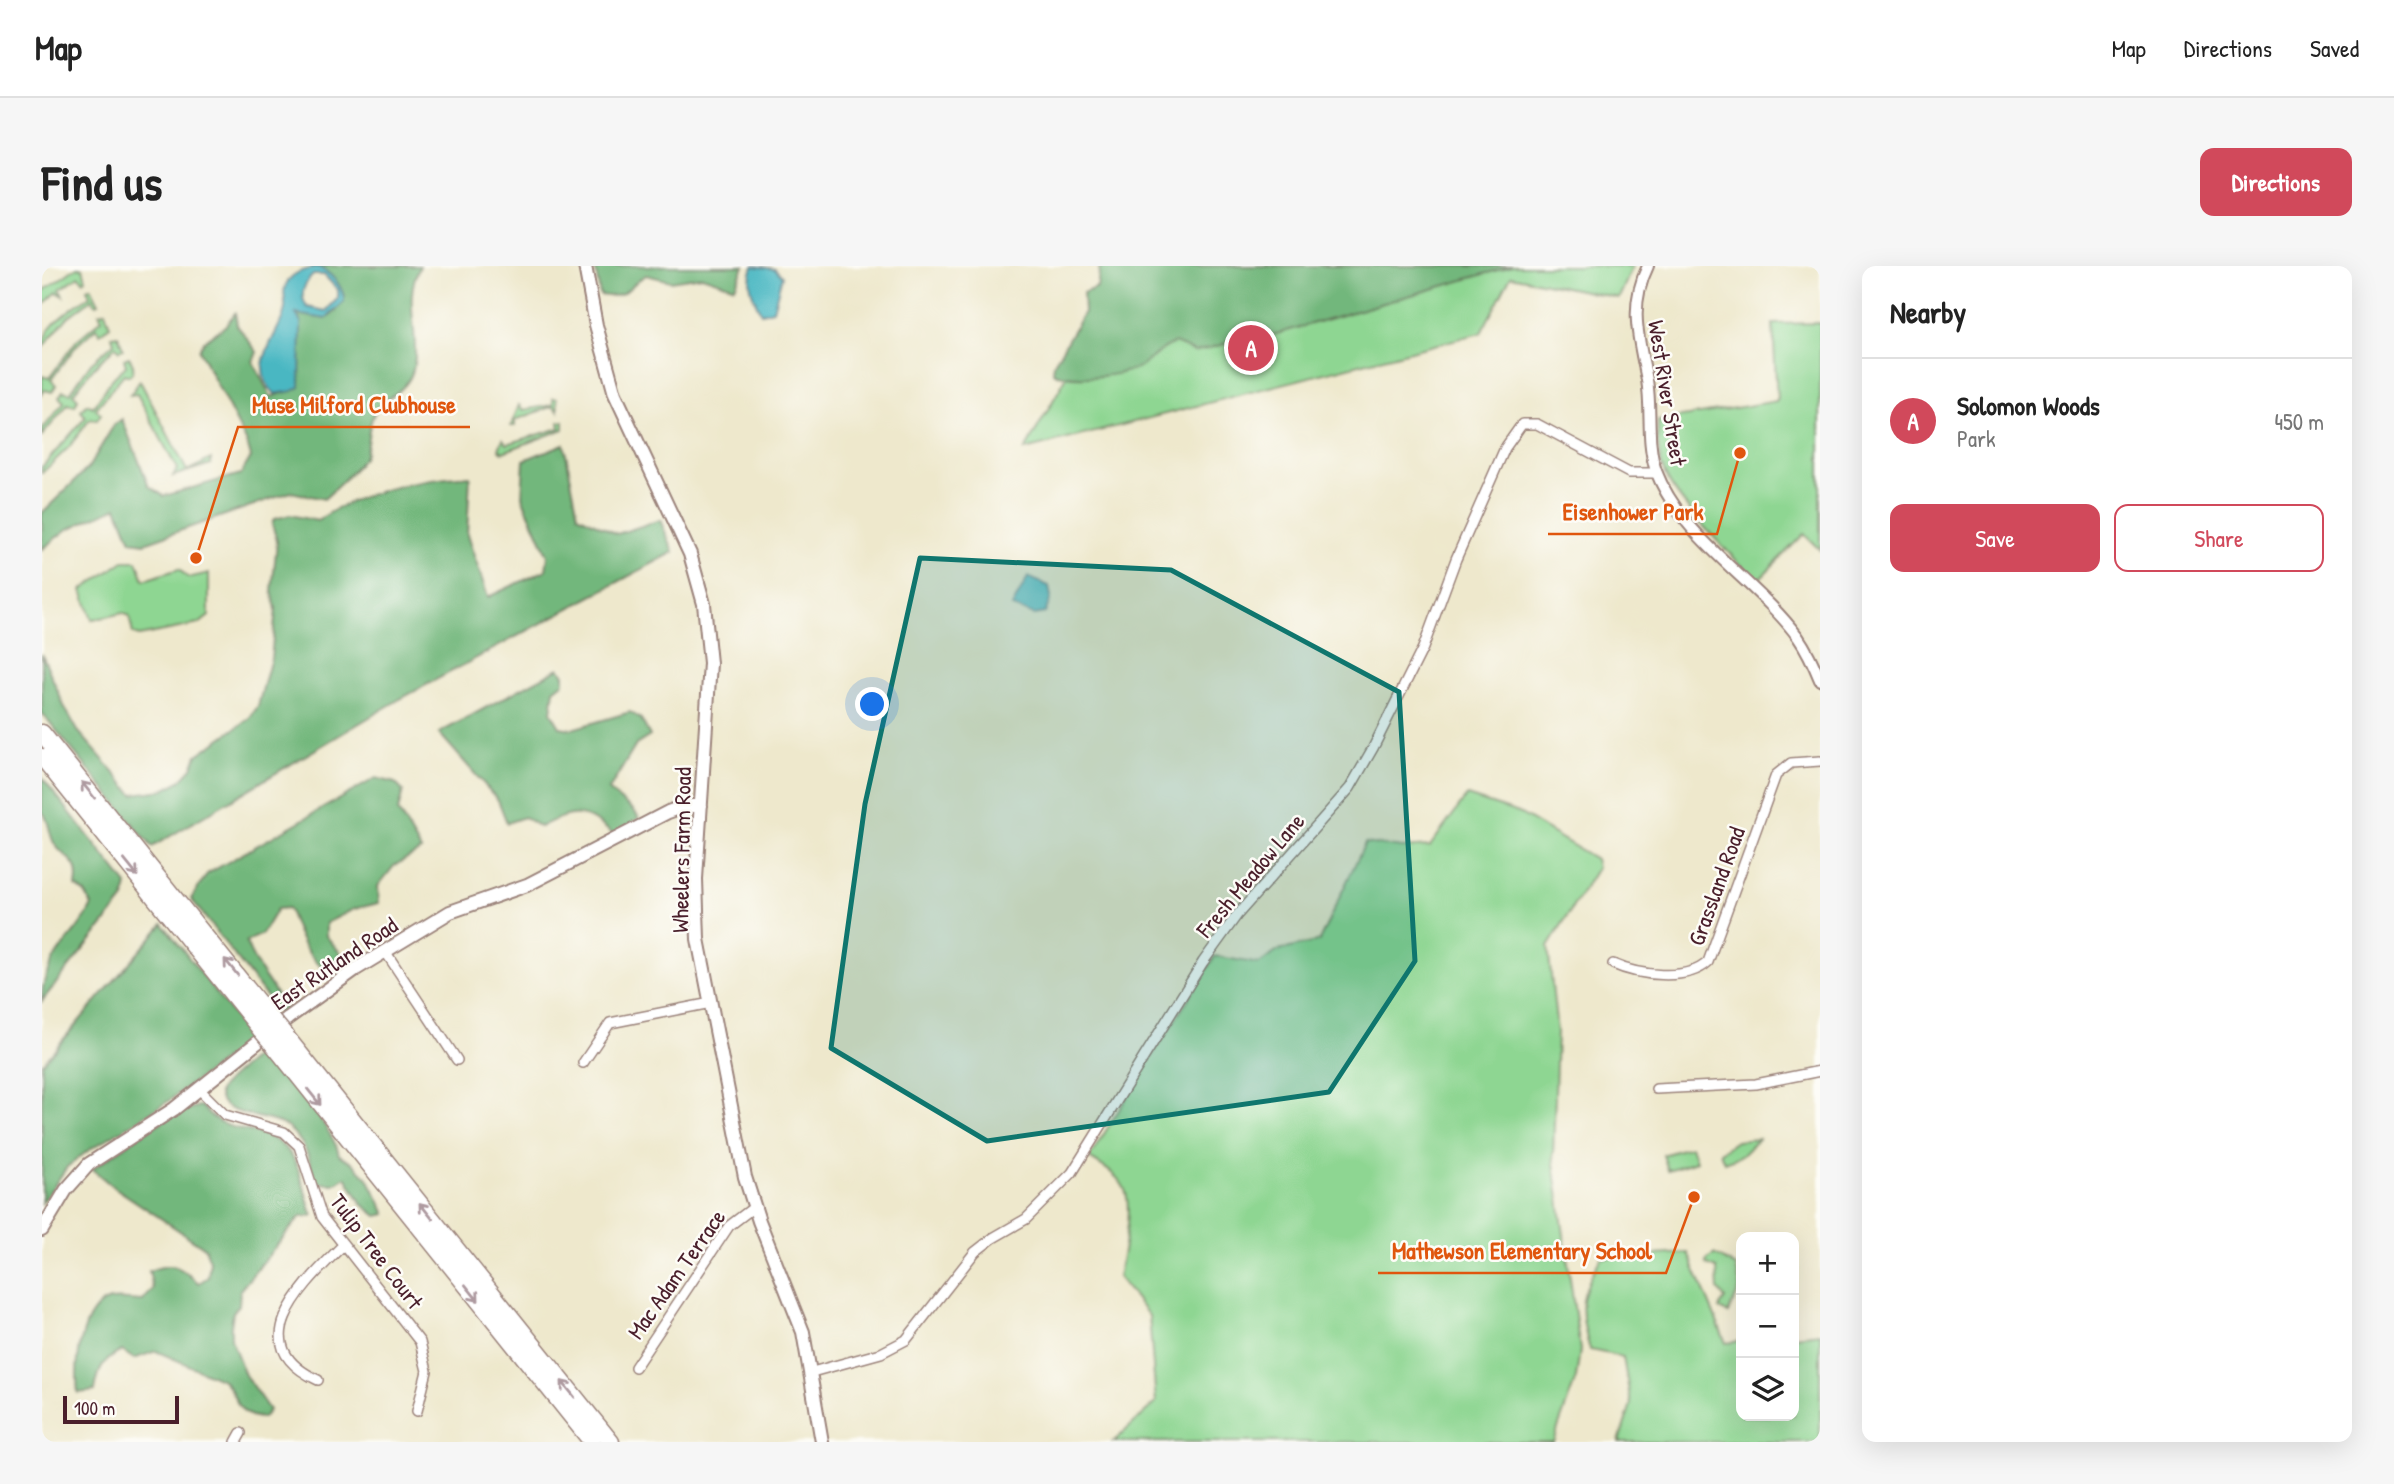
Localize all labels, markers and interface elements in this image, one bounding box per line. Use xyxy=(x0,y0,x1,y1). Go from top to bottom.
text: Map xyxy=(35,26,82,70)
text: Map xyxy=(2112,32,2146,64)
text: Directions xyxy=(2184,32,2272,64)
text: Saved xyxy=(2310,32,2359,64)
button: Directions xyxy=(2200,148,2352,216)
text: Find us xyxy=(42,149,162,215)
text: Nearby xyxy=(1890,292,1966,332)
street label: West River Street xyxy=(1641,318,1695,469)
pin: A xyxy=(1228,322,1274,374)
callout: Muse Milford Clubhouse xyxy=(238,382,470,427)
text: Muse Milford Clubhouse xyxy=(252,388,456,420)
text: Solomon Woods xyxy=(1957,388,2100,423)
text: A xyxy=(1907,406,1919,437)
text: 450 m xyxy=(2274,406,2324,437)
text: Park xyxy=(1957,423,1995,454)
callout: Eisenhower Park xyxy=(1548,489,1717,534)
text: Eisenhower Park xyxy=(1563,495,1704,527)
button: Save xyxy=(1890,504,2100,572)
button: Share xyxy=(2114,504,2324,572)
your location xyxy=(855,687,889,721)
street label: Wheelers Farm Road xyxy=(664,767,698,933)
one-way arrow xyxy=(81,781,96,800)
street label: Fresh Meadow Lane xyxy=(1188,806,1311,945)
street label: Grassland Road xyxy=(1680,822,1752,950)
one-way arrow xyxy=(123,858,138,876)
street label: East Rutland Road xyxy=(265,909,403,1017)
one-way arrow xyxy=(223,959,238,977)
one-way arrow xyxy=(307,1087,322,1105)
street label: Tulip Tree Court xyxy=(323,1187,431,1316)
one-way arrow xyxy=(418,1203,434,1221)
street label: Mac Adam Terrace xyxy=(620,1203,732,1345)
callout: Mathewson Elementary School xyxy=(1378,1228,1666,1273)
map controls xyxy=(1736,1232,1799,1421)
button: + xyxy=(1736,1232,1799,1295)
text: Mathewson Elementary School xyxy=(1392,1234,1653,1267)
one-way arrow xyxy=(464,1284,480,1302)
button: − xyxy=(1736,1295,1799,1358)
button: layers xyxy=(1736,1358,1799,1421)
one-way arrow xyxy=(561,1380,576,1398)
scale bar xyxy=(63,1393,178,1425)
text: 100 m xyxy=(74,1395,115,1421)

